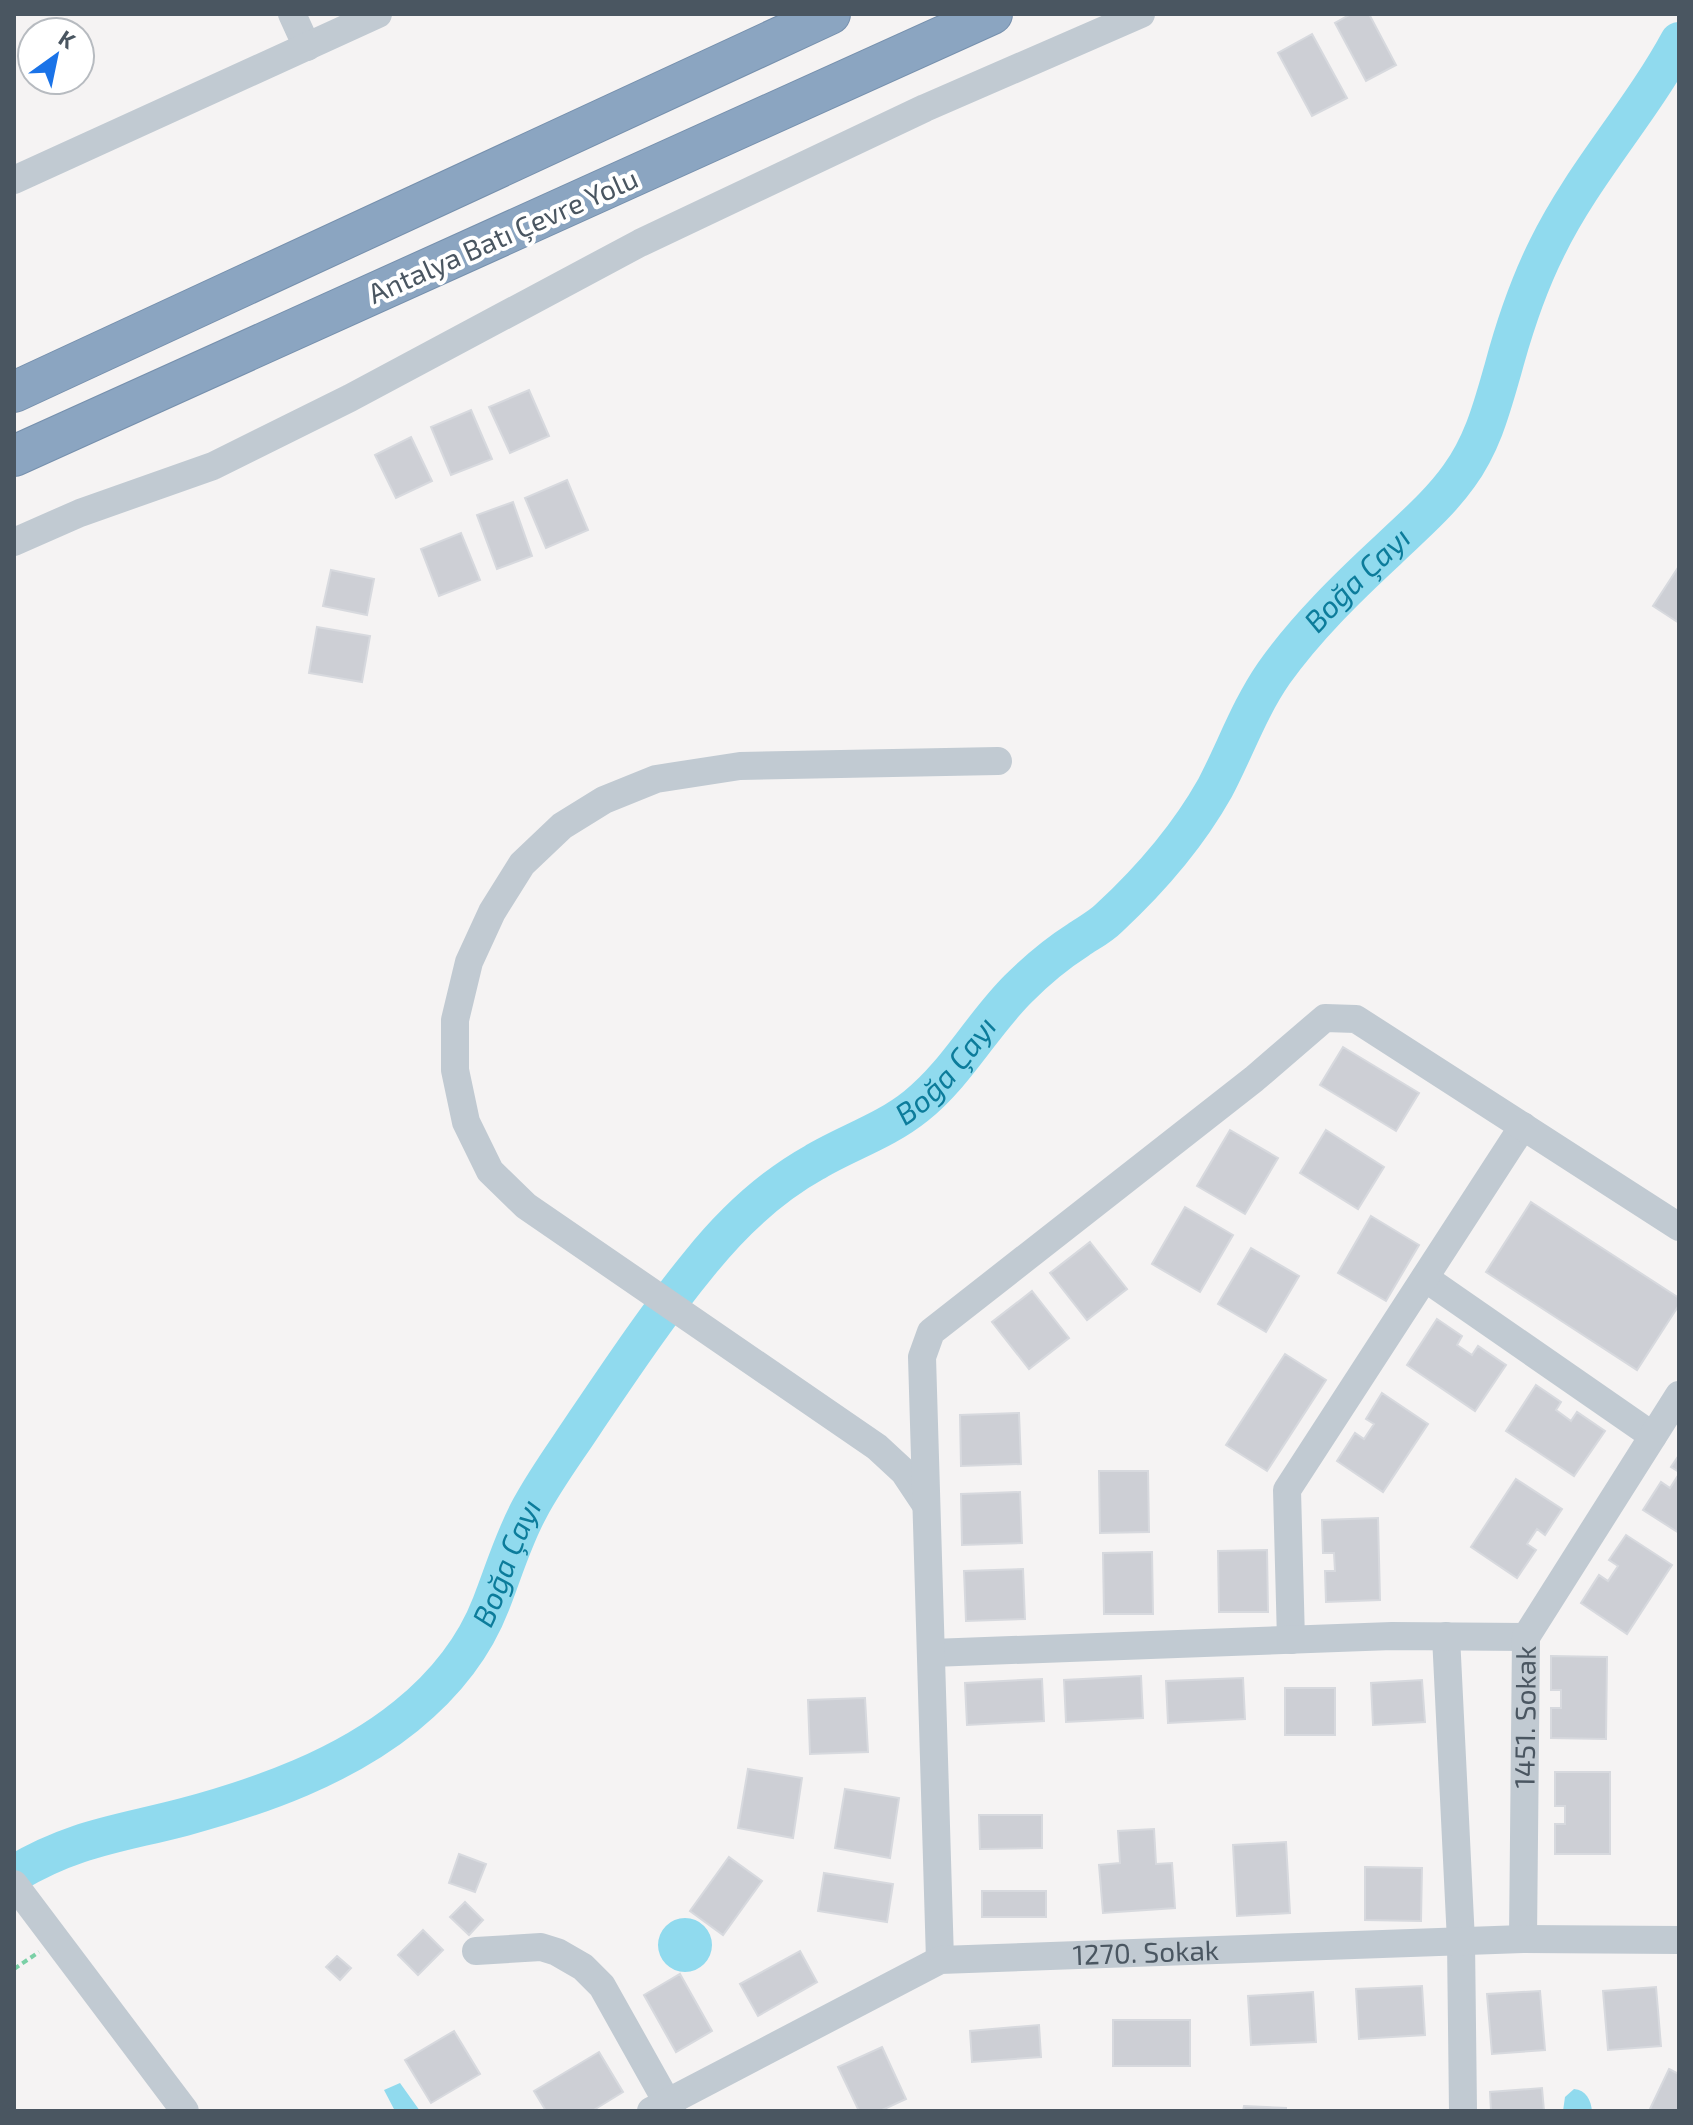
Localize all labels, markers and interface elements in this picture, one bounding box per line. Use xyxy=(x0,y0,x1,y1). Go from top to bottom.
north arrow xyxy=(16,16,96,96)
text: K xyxy=(55,24,80,53)
street label: Antalya Batı Çevre Yolu xyxy=(362,160,643,311)
water label: Boğa Çayı xyxy=(1295,519,1417,638)
water label: Boğa Çayı xyxy=(888,1008,1003,1131)
water label: Boğa Çayı xyxy=(464,1492,548,1632)
street label: 1451. Sokak xyxy=(1506,1645,1542,1789)
street label: 1270. Sokak xyxy=(1072,1932,1219,1971)

